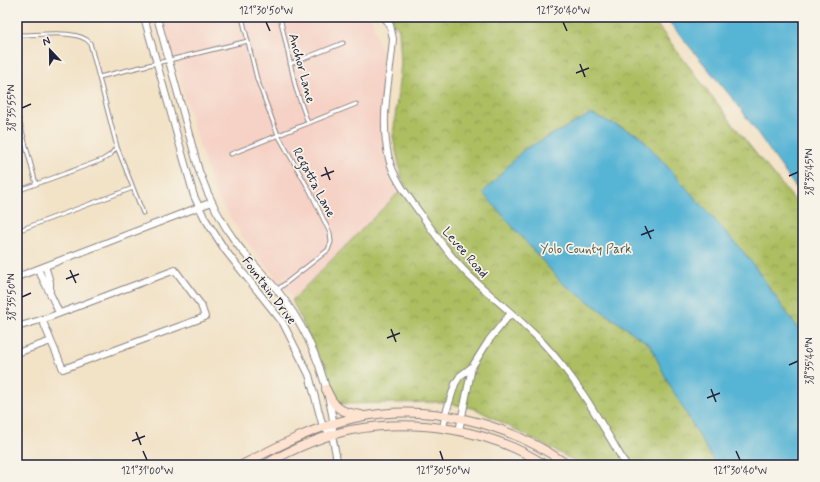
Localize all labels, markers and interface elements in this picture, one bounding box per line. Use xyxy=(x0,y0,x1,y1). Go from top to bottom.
text: 121°30'50"W xyxy=(239,4,293,18)
text: 121°30'40"W xyxy=(536,4,590,18)
north arrow xyxy=(30,30,70,70)
street label: Anchor Lane xyxy=(284,32,319,105)
text: N xyxy=(41,34,53,50)
text: 38°35'55"N xyxy=(5,84,19,131)
street label: Regatta Lane xyxy=(286,145,339,222)
text: 38°35'45"N xyxy=(803,148,817,195)
street label: Levee Road xyxy=(438,224,492,282)
park label: Yolo County Park xyxy=(540,241,632,258)
street label: Fountain Drive xyxy=(238,254,300,328)
text: 38°35'50"N xyxy=(5,273,19,321)
text: 38°35'40"N xyxy=(803,337,817,385)
text: 121°31'00"W xyxy=(121,464,173,478)
text: 121°30'50"W xyxy=(416,464,470,478)
text: 121°30'40"W xyxy=(713,464,767,478)

